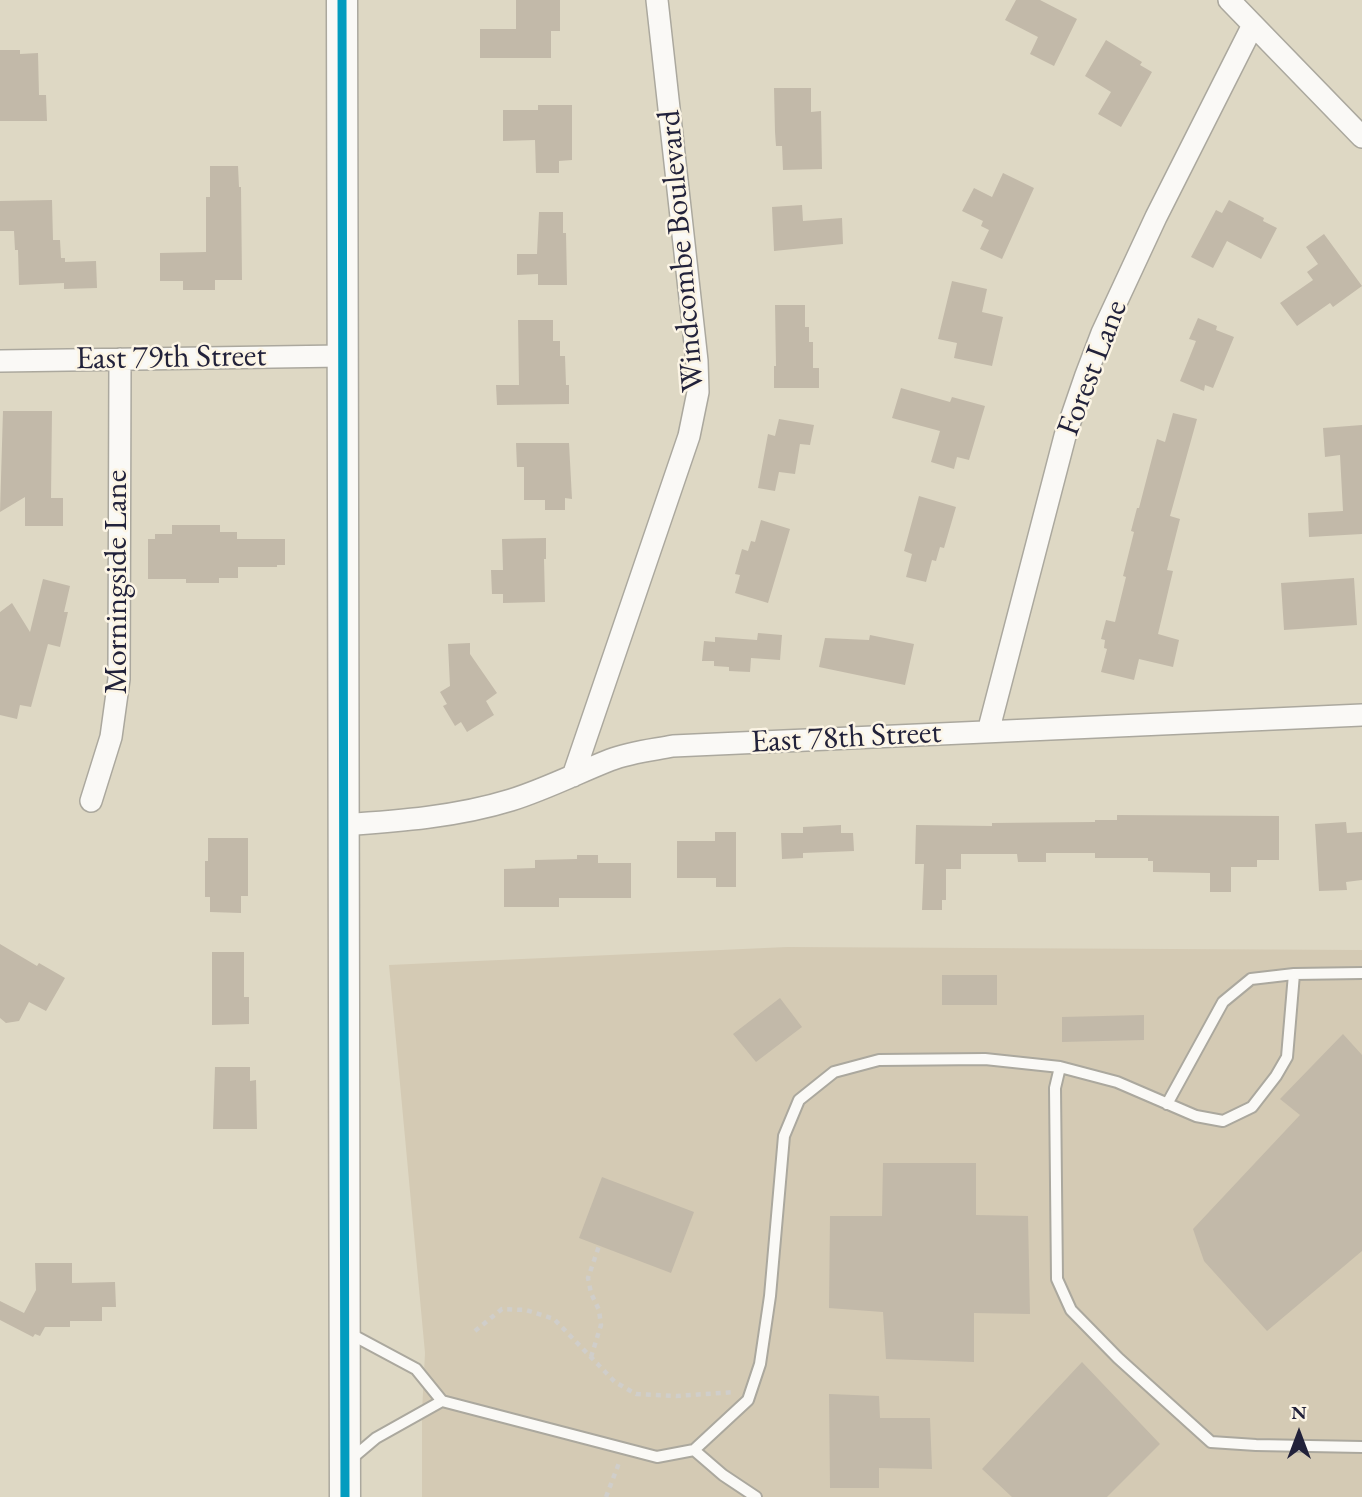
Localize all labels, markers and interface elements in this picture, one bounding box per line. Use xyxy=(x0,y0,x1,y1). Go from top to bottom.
street label: Windcombe Boulevard xyxy=(651,108,713,394)
street label: Forest Lane xyxy=(1050,295,1136,441)
street label: East 79th Street xyxy=(75,337,267,379)
street label: Morningside Lane xyxy=(98,470,136,694)
street label: East 78th Street xyxy=(750,714,942,762)
north arrow xyxy=(1264,1399,1334,1469)
text: N xyxy=(1291,1400,1307,1425)

